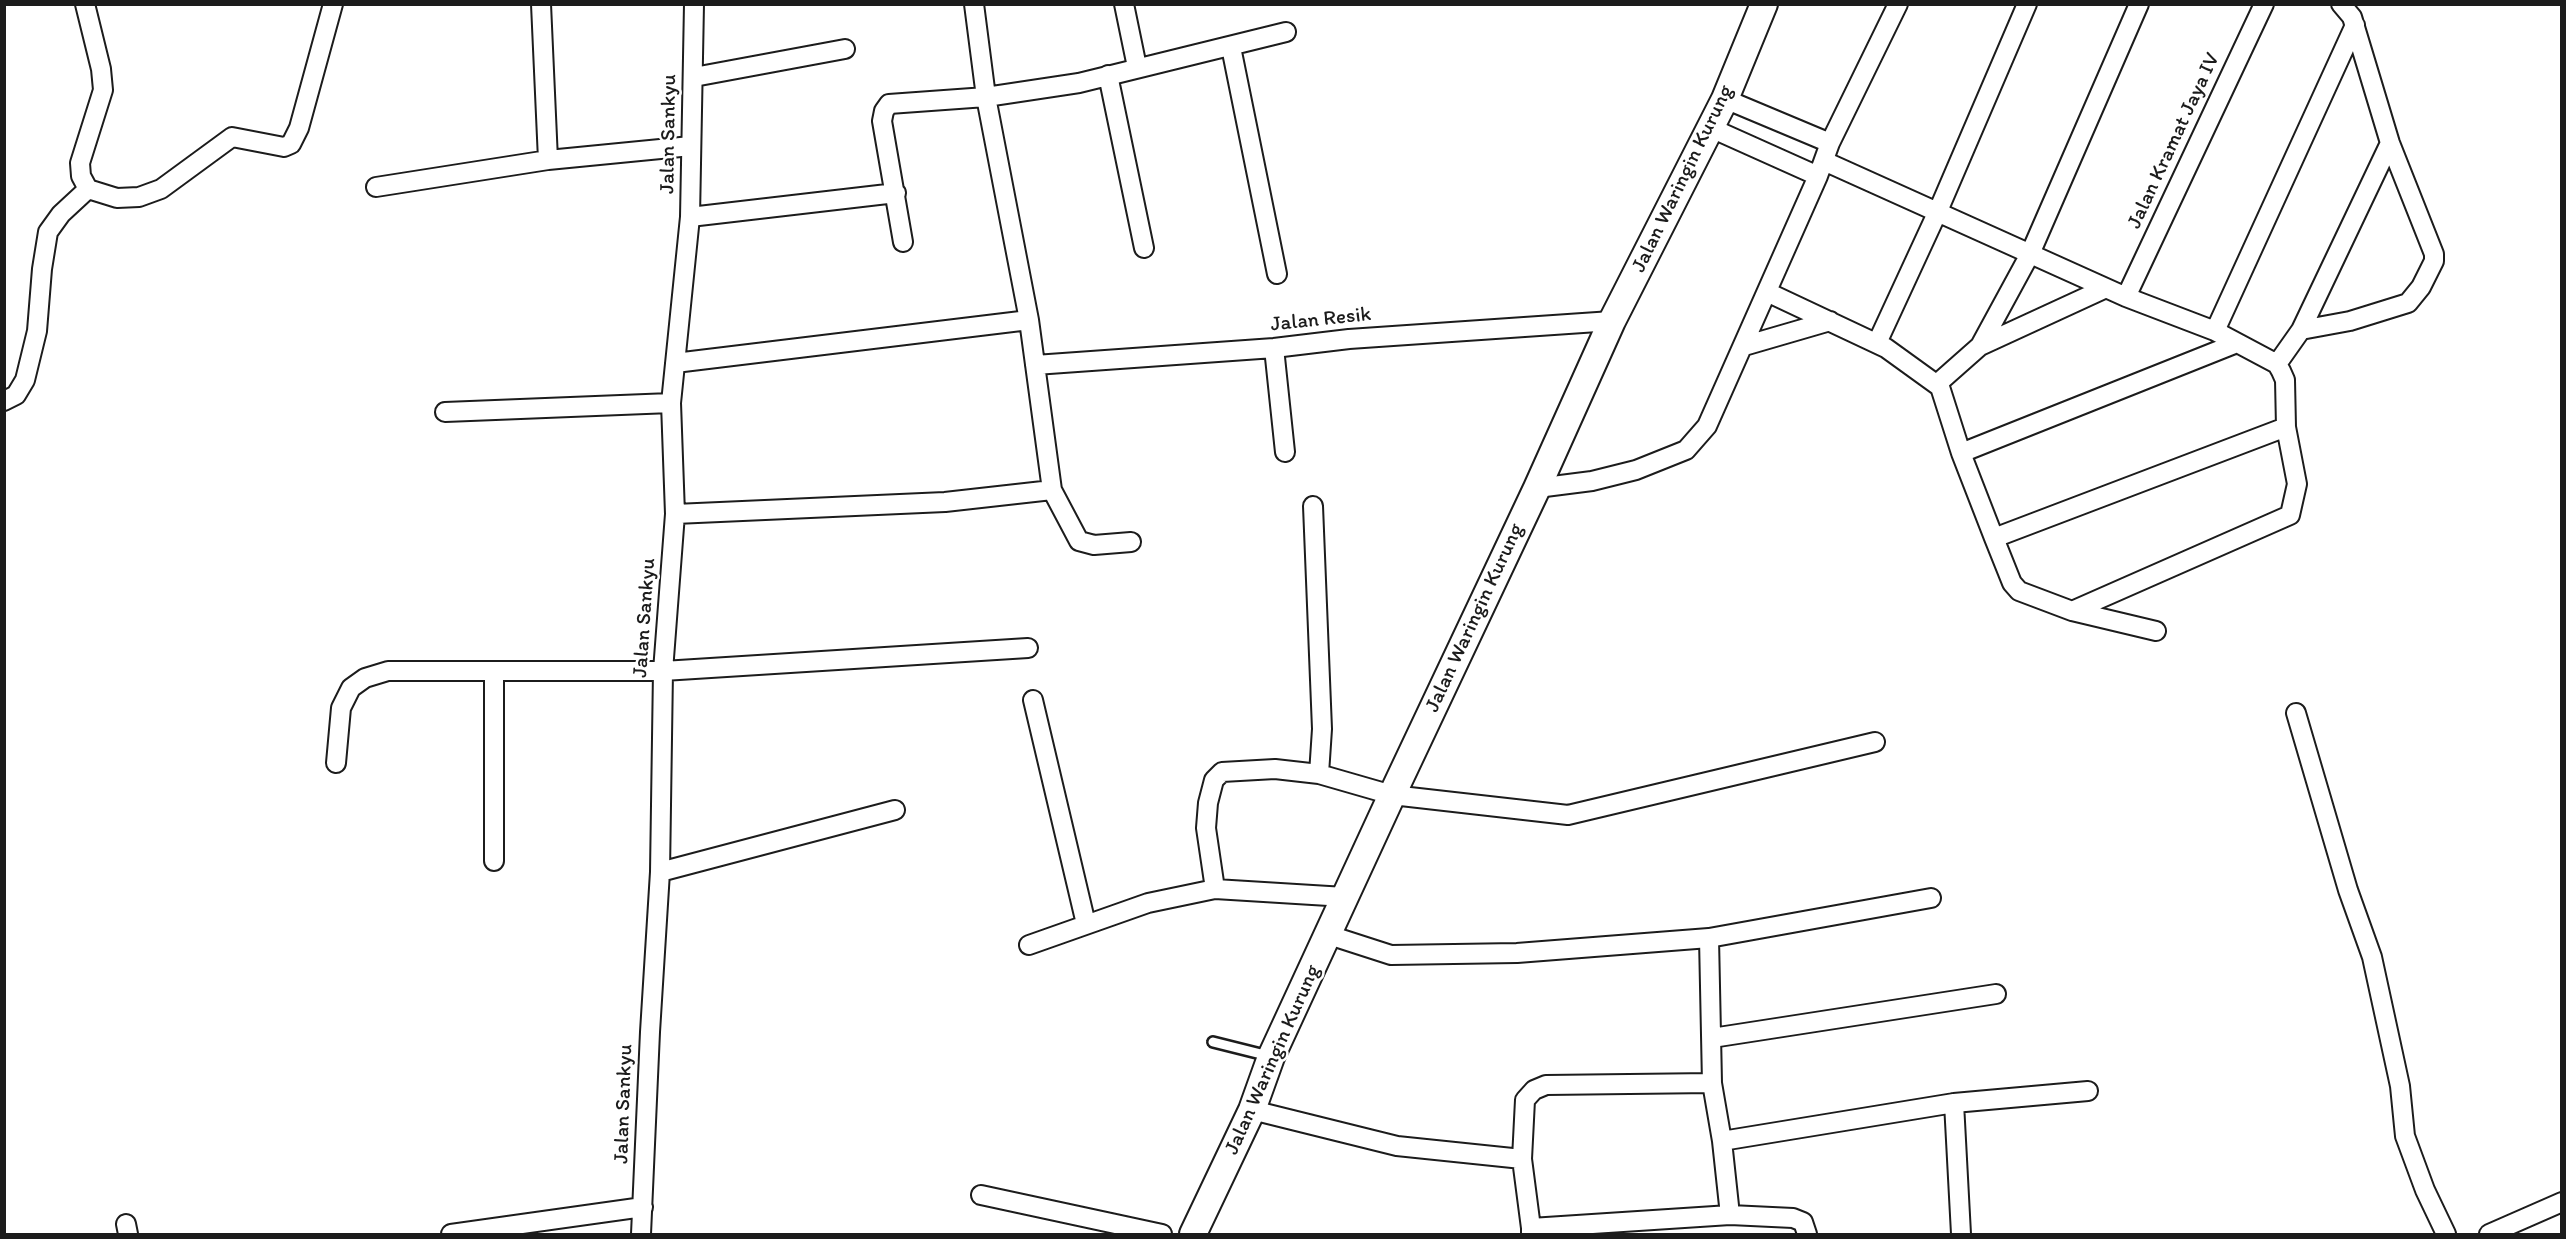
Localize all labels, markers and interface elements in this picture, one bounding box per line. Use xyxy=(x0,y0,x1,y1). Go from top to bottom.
street label: Jalan Kramat Jaya IV xyxy=(2122,49,2226,233)
street label: Jalan Sankyu xyxy=(655,74,683,194)
street label: Jalan Waringin Kurung xyxy=(1627,81,1739,277)
street label: Jalan Resik xyxy=(1269,302,1373,338)
street label: Jalan Waringin Kurung xyxy=(1420,520,1530,716)
street label: Jalan Sankyu xyxy=(628,557,662,679)
street label: Jalan Waringin Kurung xyxy=(1220,961,1326,1159)
street label: Jalan Sankyu xyxy=(609,1044,639,1164)

